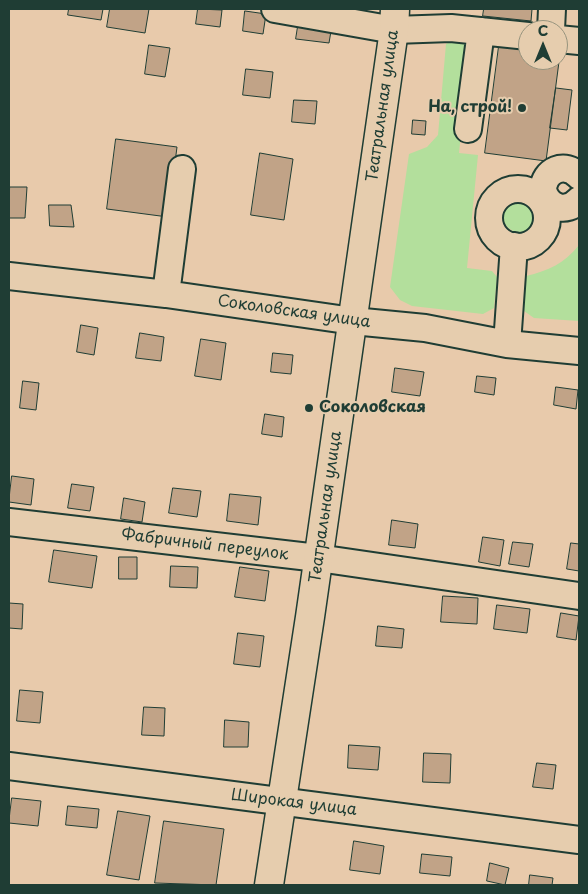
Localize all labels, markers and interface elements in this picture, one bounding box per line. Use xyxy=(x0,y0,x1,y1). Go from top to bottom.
north arrow xyxy=(518,20,568,70)
text: С xyxy=(538,20,548,41)
street label: Театральная улица xyxy=(363,29,403,183)
place label: На, строй! xyxy=(428,98,512,118)
marker: На, строй! xyxy=(516,102,528,114)
street label: Соколовская улица xyxy=(216,292,372,332)
place label: Соколовская xyxy=(319,398,426,418)
marker: Соколовская xyxy=(303,402,315,414)
street label: Театральная улица xyxy=(306,430,346,584)
street label: Фабричный переулок xyxy=(120,525,290,565)
street label: Широкая улица xyxy=(230,786,358,820)

